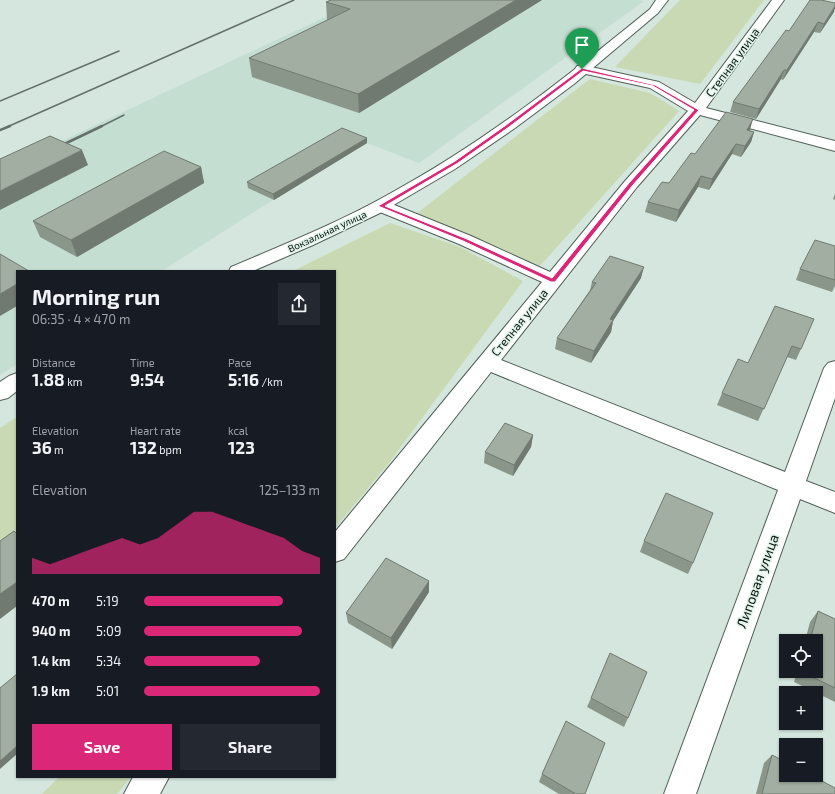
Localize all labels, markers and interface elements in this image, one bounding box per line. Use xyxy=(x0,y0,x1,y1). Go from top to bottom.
street label: Степная улица xyxy=(702,25,763,100)
pin xyxy=(565,28,599,69)
icon: arrive xyxy=(571,34,593,56)
street label: Вокзальная улица xyxy=(286,208,369,255)
text: Morning run xyxy=(32,283,160,309)
button: share xyxy=(278,283,320,325)
street label: Степная улица xyxy=(488,286,551,359)
text: 06:35 · 4 × 470 m xyxy=(32,311,130,327)
text: Distance xyxy=(32,356,75,369)
text: Time xyxy=(130,356,155,369)
text: Pace xyxy=(228,356,252,369)
text: 1.88 xyxy=(32,369,65,389)
text: 9:54 xyxy=(130,369,165,389)
text: 5:16 xyxy=(228,369,259,389)
text: km xyxy=(65,375,82,388)
text: /km xyxy=(259,375,283,388)
text: Elevation xyxy=(32,424,79,437)
text: Heart rate xyxy=(130,424,181,437)
text: kcal xyxy=(228,424,248,437)
text: 36 xyxy=(32,437,52,457)
text: 132 xyxy=(130,437,157,457)
text: 123 xyxy=(228,437,255,457)
text: m xyxy=(52,443,64,456)
text: bpm xyxy=(157,443,182,456)
text: Elevation xyxy=(32,482,87,498)
text: 125–133 m xyxy=(259,482,320,498)
street label: Липовая улица xyxy=(732,532,782,630)
text: 470 m xyxy=(32,593,70,609)
text: 5:19 xyxy=(96,593,119,609)
text: 940 m xyxy=(32,623,70,639)
text: 5:09 xyxy=(96,623,121,639)
map controls xyxy=(779,634,823,782)
button: locate xyxy=(779,634,823,678)
text: 1.4 km xyxy=(32,653,71,669)
text: 5:34 xyxy=(96,653,121,669)
text: 1.9 km xyxy=(32,683,70,699)
text: 5:01 xyxy=(96,683,119,699)
button: + xyxy=(779,686,823,730)
button: Save xyxy=(32,724,172,770)
button: Share xyxy=(180,724,320,770)
button: − xyxy=(779,738,823,782)

